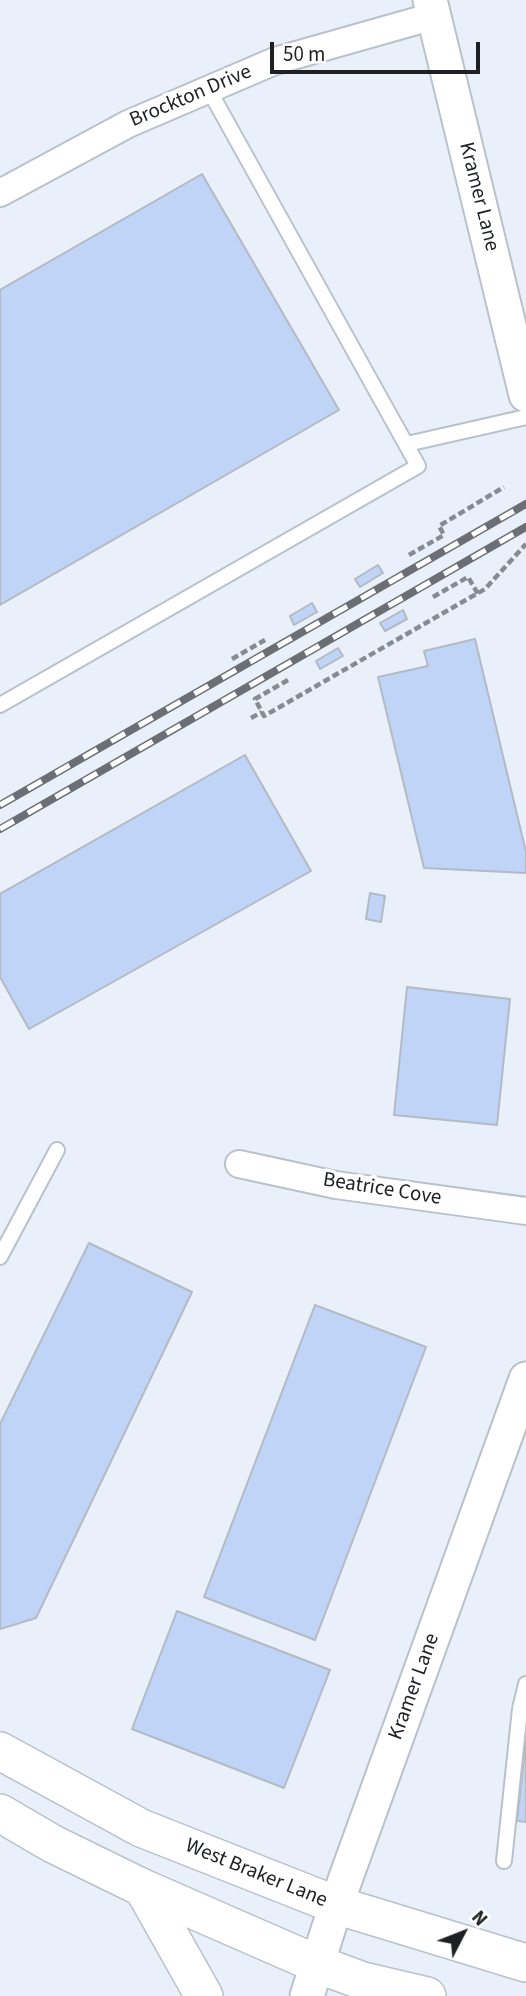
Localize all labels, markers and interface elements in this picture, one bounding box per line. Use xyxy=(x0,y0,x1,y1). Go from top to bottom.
scale bar xyxy=(274,28,484,72)
text: 50 m xyxy=(283,39,325,69)
street label: Brockton Drive xyxy=(126,60,256,134)
street label: Kramer Lane xyxy=(452,140,504,254)
street label: Beatrice Cove xyxy=(321,1168,443,1212)
street label: Kramer Lane xyxy=(384,1630,446,1744)
street label: West Braker Lane xyxy=(181,1834,331,1914)
north arrow xyxy=(428,1898,498,1968)
text: N xyxy=(465,1905,493,1932)

